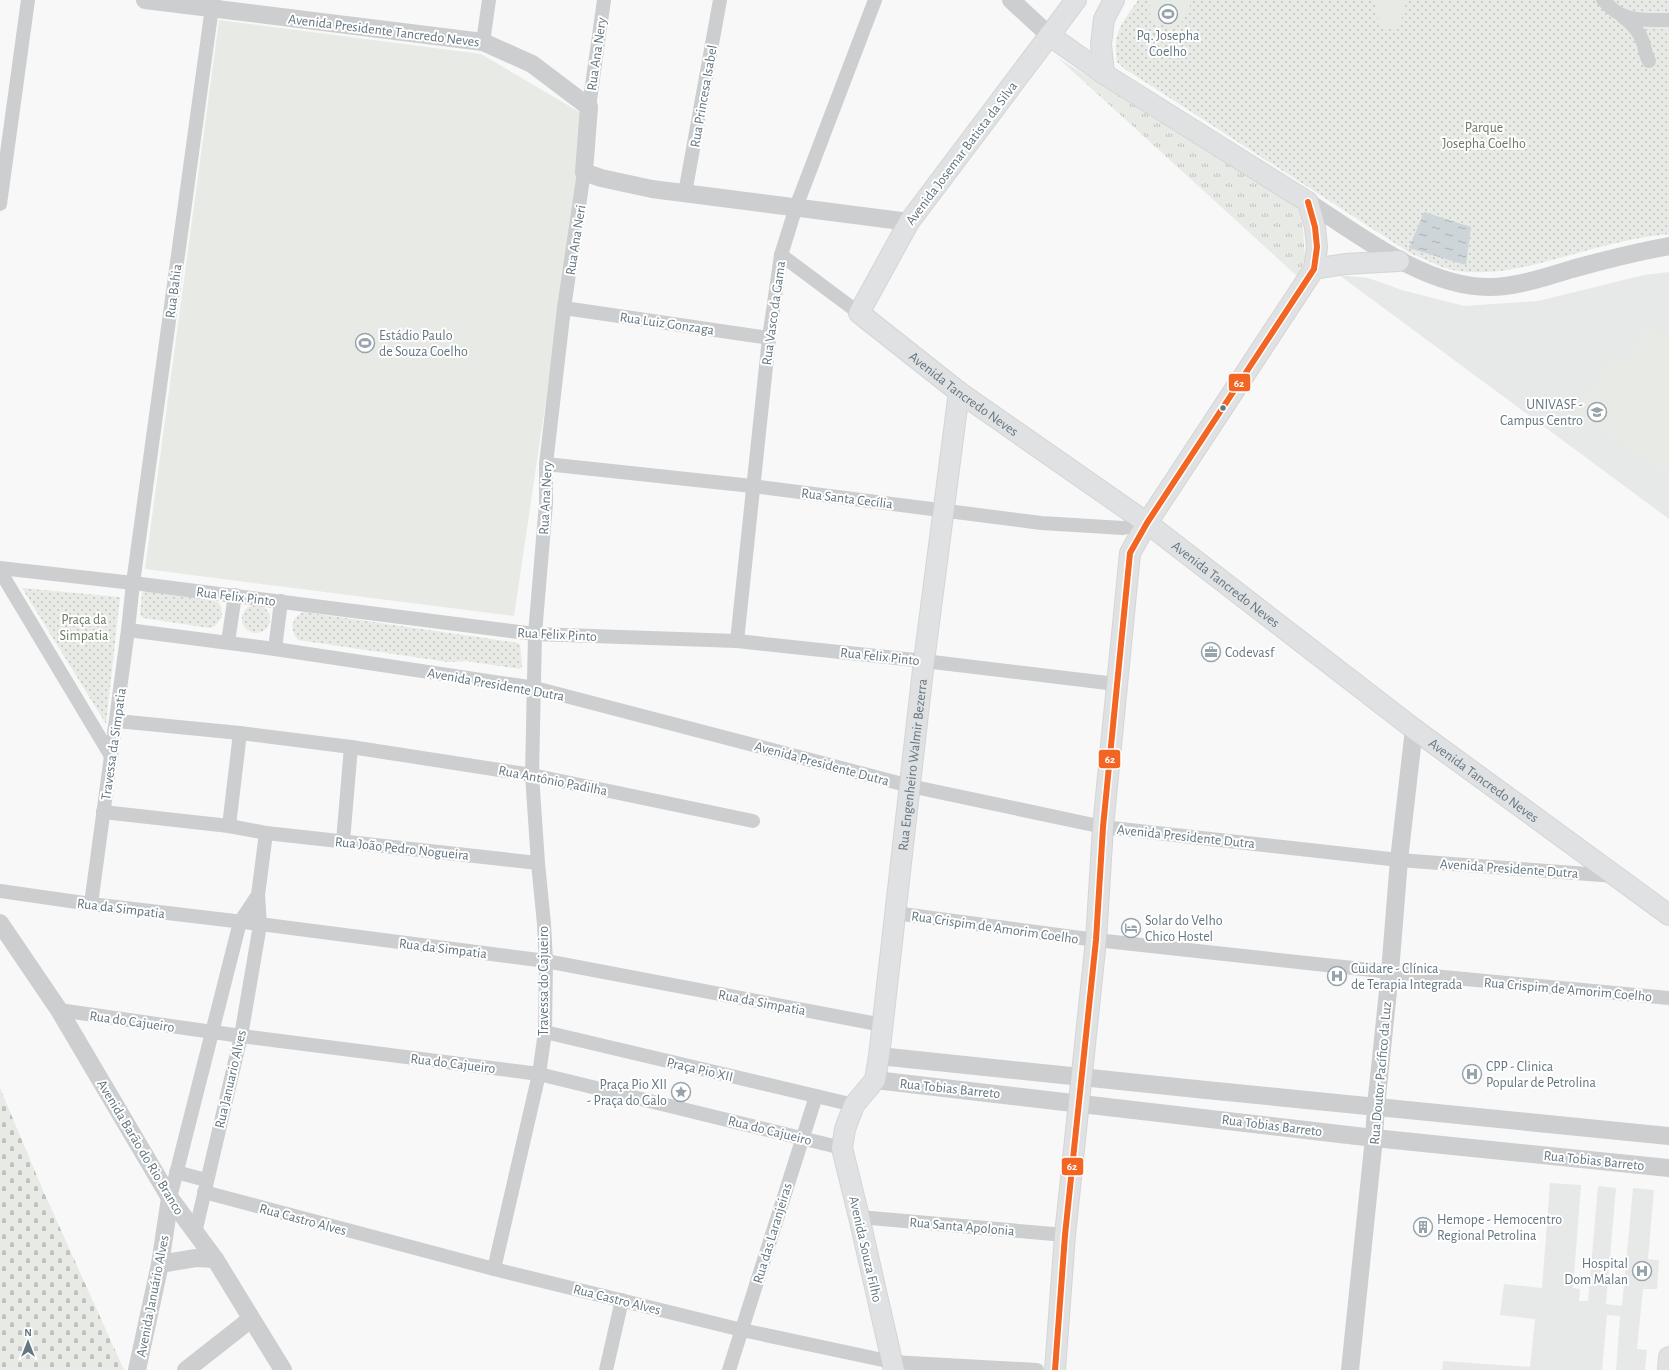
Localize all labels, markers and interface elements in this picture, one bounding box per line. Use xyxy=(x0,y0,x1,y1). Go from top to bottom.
sports icon: Pq. Josepha Coelho xyxy=(1157,3,1179,25)
street label: Avenida Presidente Tancredo Neves xyxy=(288,12,480,50)
street label: Rua Ana Nery xyxy=(585,17,609,92)
place label: Pq. Josepha Coelho xyxy=(1137,29,1200,59)
street label: Rua Princesa Isabel xyxy=(688,44,720,148)
street label: Avenida Josemar Batista da Silva xyxy=(903,79,1021,228)
park label: Parque Josepha Coelho xyxy=(1442,121,1526,151)
street label: Rua Ana Neri xyxy=(564,204,588,276)
street label: Rua Vasco da Gama xyxy=(760,260,788,366)
street label: Rua Bahia xyxy=(163,263,185,319)
street label: Rua Luiz Gonzaga xyxy=(619,310,716,338)
place label: Estádio Paulo de Souza Coelho xyxy=(379,329,468,359)
sports icon: Estádio Paulo de Souza Coelho xyxy=(354,332,376,354)
street label: Avenida Tancredo Neves xyxy=(906,349,1021,439)
line badge: 62 xyxy=(1228,373,1251,392)
text: 62 xyxy=(1234,378,1244,389)
place label: UNIVASF - Campus Centro xyxy=(1500,398,1583,428)
school or university icon: UNIVASF - Campus Centro xyxy=(1586,401,1608,423)
unlabelled marker xyxy=(1218,403,1228,413)
street label: Rua Ana Nery xyxy=(537,461,555,535)
street label: Rua Santa Cecília xyxy=(800,486,894,512)
street label: Avenida Tancredo Neves xyxy=(1169,539,1282,631)
street label: Rua Felix Pinto xyxy=(195,585,276,609)
park label: Praça da Simpatia xyxy=(59,613,109,643)
street label: Rua Felix Pinto xyxy=(517,626,597,644)
office icon: Codevasf xyxy=(1200,641,1222,663)
street label: Rua Felix Pinto xyxy=(840,646,920,668)
place label: Codevasf xyxy=(1225,646,1275,660)
street label: Avenida Presidente Dutra xyxy=(426,666,566,704)
street label: Rua Engenheiro Walmir Bezerra xyxy=(896,678,930,852)
street label: Travessa da Simpatia xyxy=(99,687,129,801)
street label: Avenida Tancredo Neves xyxy=(1426,736,1541,825)
street label: Avenida Presidente Dutra xyxy=(753,739,891,789)
line badge: 62 xyxy=(1098,749,1121,769)
text: 62 xyxy=(1105,754,1115,765)
street label: Rua Antônio Padilha xyxy=(497,764,609,799)
street label: Avenida Presidente Dutra xyxy=(1116,823,1256,851)
street label: Rua João Pedro Nogueira xyxy=(334,835,470,863)
street label: Avenida Presidente Dutra xyxy=(1439,857,1579,881)
street label: Rua da Simpatia xyxy=(76,897,166,921)
street label: Rua Crispim de Amorim Coelho xyxy=(910,909,1080,947)
place label: Solar do Velho Chico Hostel xyxy=(1145,914,1223,944)
hotel icon: Solar do Velho Chico Hostel xyxy=(1120,917,1142,939)
street label: Travessa do Cajueiro xyxy=(537,926,551,1036)
street label: Rua da Simpatia xyxy=(398,937,488,961)
place label: Cuidare - Clínica de Terapia Integrada xyxy=(1351,962,1463,992)
hospital icon: Cuidare - Clínica de Terapia Integrada xyxy=(1326,965,1348,987)
street label: Rua Crispim de Amorim Coelho xyxy=(1483,976,1653,1004)
street label: Rua da Simpatia xyxy=(717,988,807,1018)
street label: Rua Doutor Pacífico da Luz xyxy=(1368,1001,1394,1145)
street label: Rua do Cajueiro xyxy=(88,1009,175,1035)
street label: Rua Januario Alves xyxy=(213,1029,249,1130)
street label: Rua do Cajueiro xyxy=(410,1052,496,1076)
street label: Praça Pio XII xyxy=(665,1056,734,1084)
place label: CPP - Clinica Popular de Petrolina xyxy=(1486,1060,1597,1090)
hospital icon: CPP - Clinica Popular de Petrolina xyxy=(1461,1063,1483,1085)
street label: Rua Tobias Barreto xyxy=(899,1077,1001,1101)
street label: Avenida Barão do Rio Branco xyxy=(94,1078,186,1218)
place label: Praça Pio XII - Praça do Galo xyxy=(587,1078,667,1108)
place icon: Praça Pio XII - Praça do Galo xyxy=(670,1081,692,1103)
street label: Rua Tobias Barreto xyxy=(1221,1113,1323,1139)
street label: Rua do Cajueiro xyxy=(727,1114,813,1148)
street label: Rua Tobias Barreto xyxy=(1543,1149,1645,1173)
line badge: 62 xyxy=(1061,1157,1084,1176)
text: 62 xyxy=(1067,1161,1077,1172)
street label: Rua das Laranjeiras xyxy=(751,1181,795,1285)
street label: Avenida Souza Filho xyxy=(846,1195,884,1304)
street label: Rua Castro Alves xyxy=(258,1202,348,1238)
place label: Hemope - Hemocentro Regional Petrolina xyxy=(1437,1213,1562,1243)
street label: Rua Santa Apolonia xyxy=(909,1215,1016,1239)
building icon: Hemope - Hemocentro Regional Petrolina xyxy=(1412,1216,1434,1238)
street label: Avenida Januário Alves xyxy=(134,1234,172,1358)
place label: Hospital Dom Malan xyxy=(1564,1257,1628,1287)
hospital icon: Hospital Dom Malan xyxy=(1631,1260,1653,1282)
street label: Rua Castro Alves xyxy=(572,1282,662,1318)
north arrow xyxy=(8,1322,48,1362)
text: N xyxy=(24,1327,32,1338)

